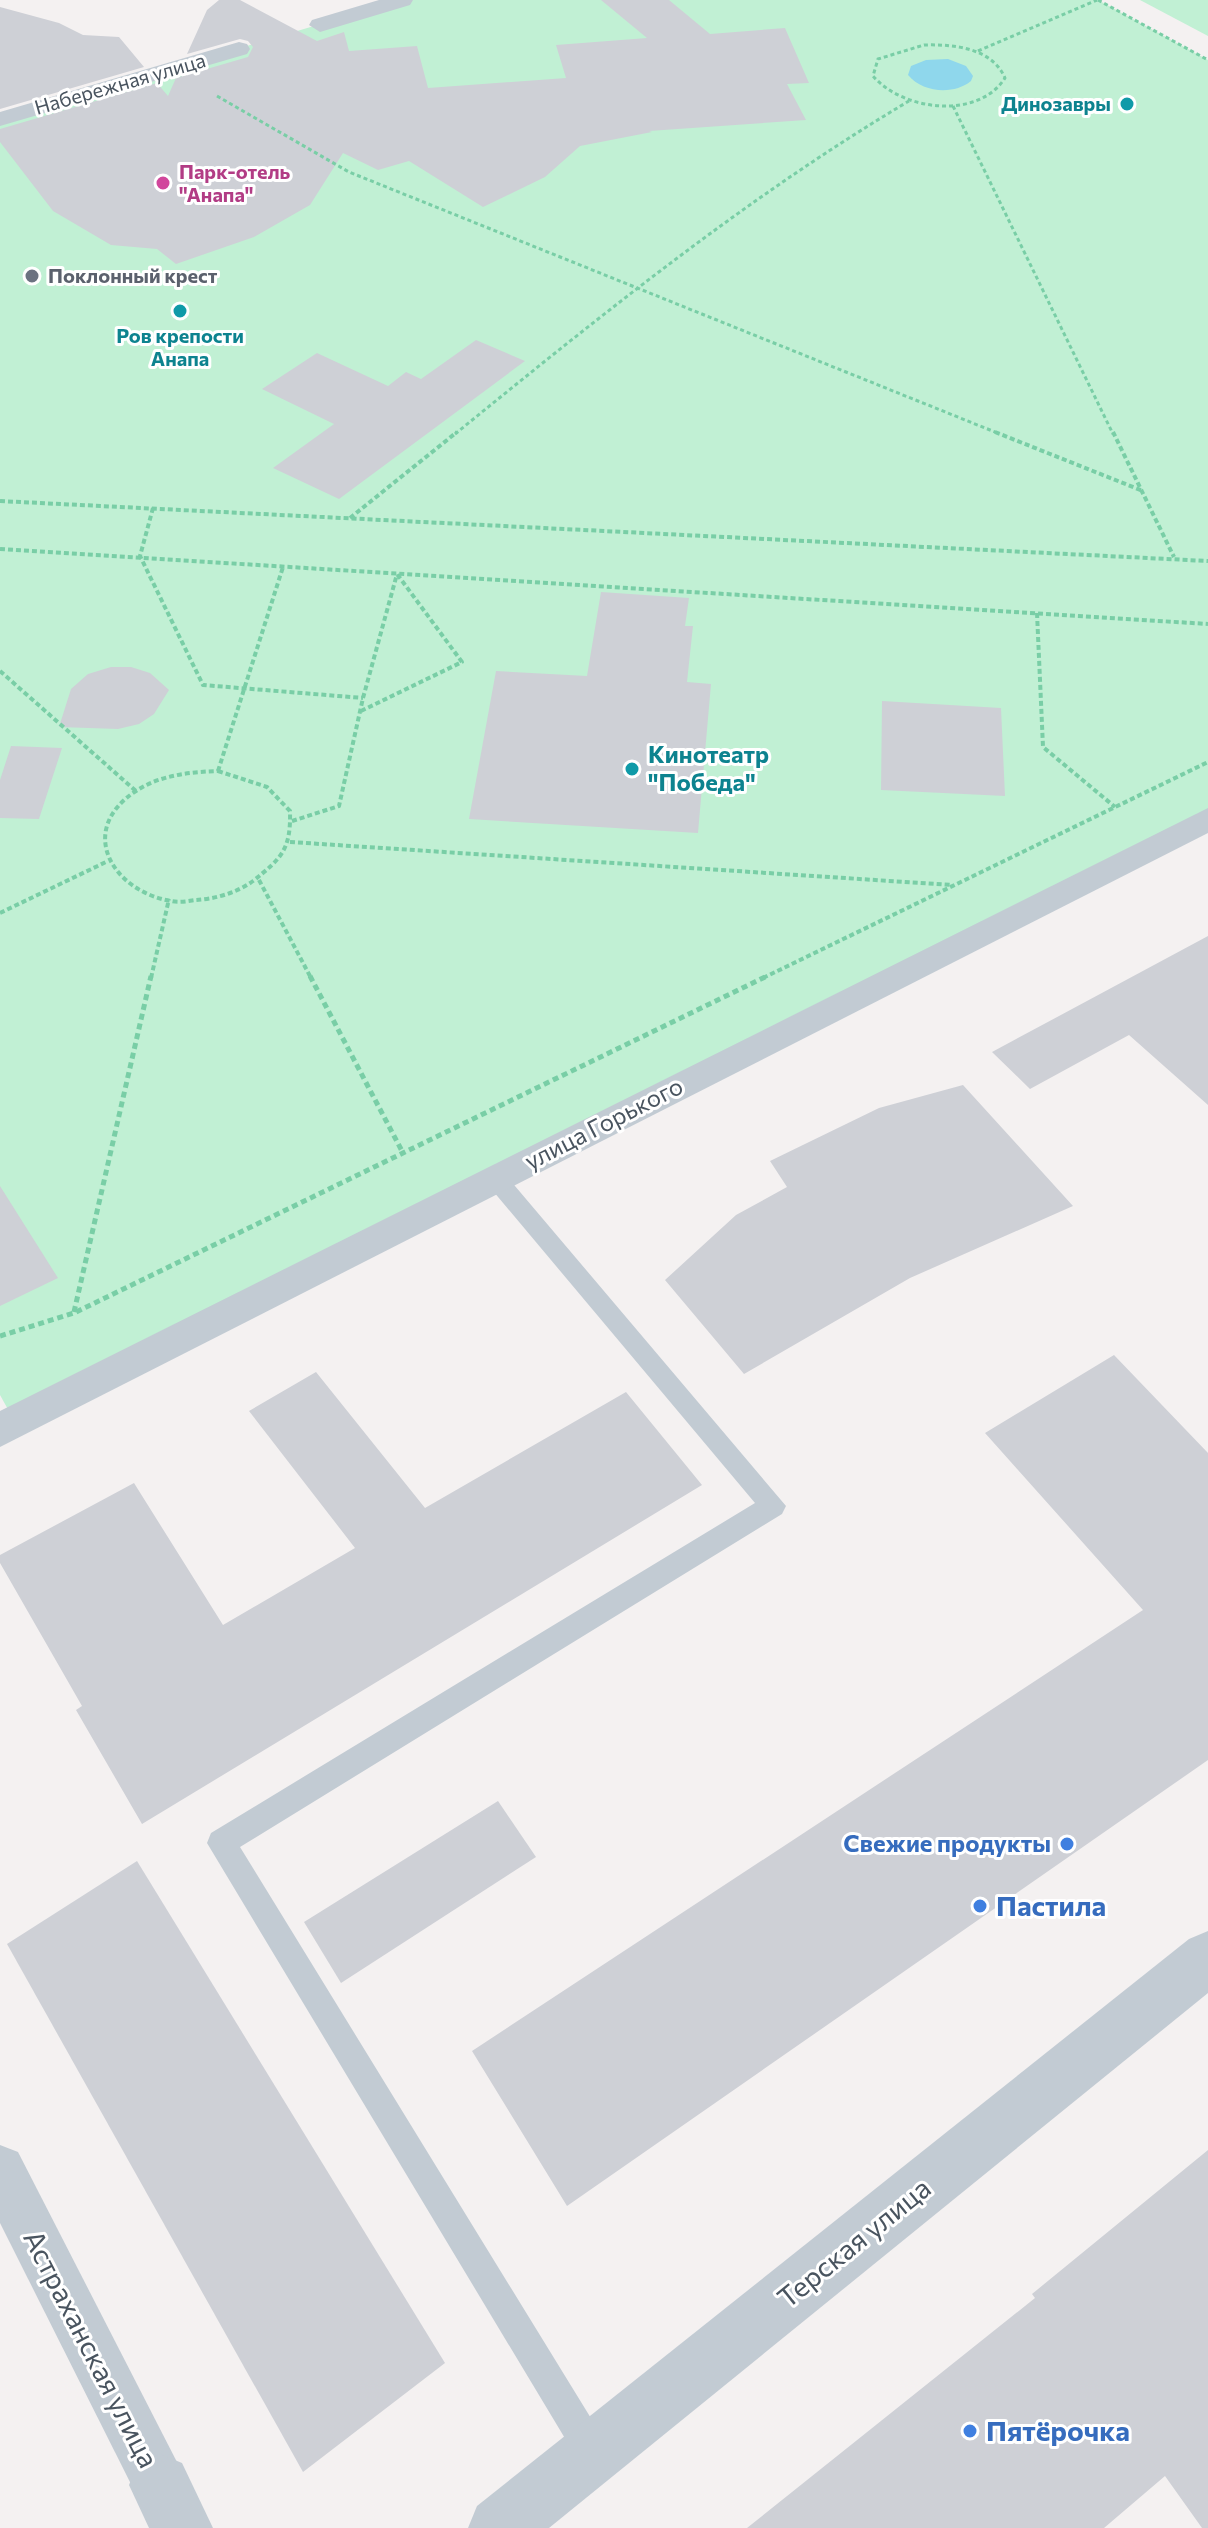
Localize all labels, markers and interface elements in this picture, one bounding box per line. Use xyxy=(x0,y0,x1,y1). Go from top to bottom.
street label: Набережная улица xyxy=(31,47,208,119)
place label: Динозавры xyxy=(1001,91,1111,115)
marker: Динозавры xyxy=(1118,95,1136,113)
place label: Парк-отель "Анапа" xyxy=(179,159,291,206)
marker: Парк-отель "Анапа" xyxy=(154,174,172,192)
place label: Поклонный крест xyxy=(48,263,218,287)
marker: Поклонный крест xyxy=(23,267,41,285)
marker: Ров крепости Анапа xyxy=(171,302,189,320)
place label: Ров крепости Анапа xyxy=(116,323,244,370)
place label: Кинотеатр "Победа" xyxy=(648,739,769,796)
marker: Кинотеатр "Победа" xyxy=(623,760,641,778)
street label: улица Горького xyxy=(519,1070,687,1175)
place label: Свежие продукты xyxy=(843,1828,1051,1857)
marker: Свежие продукты xyxy=(1058,1835,1076,1853)
place label: Пастила xyxy=(996,1888,1106,1922)
marker: Пастила xyxy=(971,1897,989,1915)
street label: Терская улица xyxy=(770,2170,937,2314)
street label: Астраханская улица xyxy=(17,2224,167,2473)
place label: Пятёрочка xyxy=(986,2413,1130,2447)
marker: Пятёрочка xyxy=(961,2422,979,2440)

